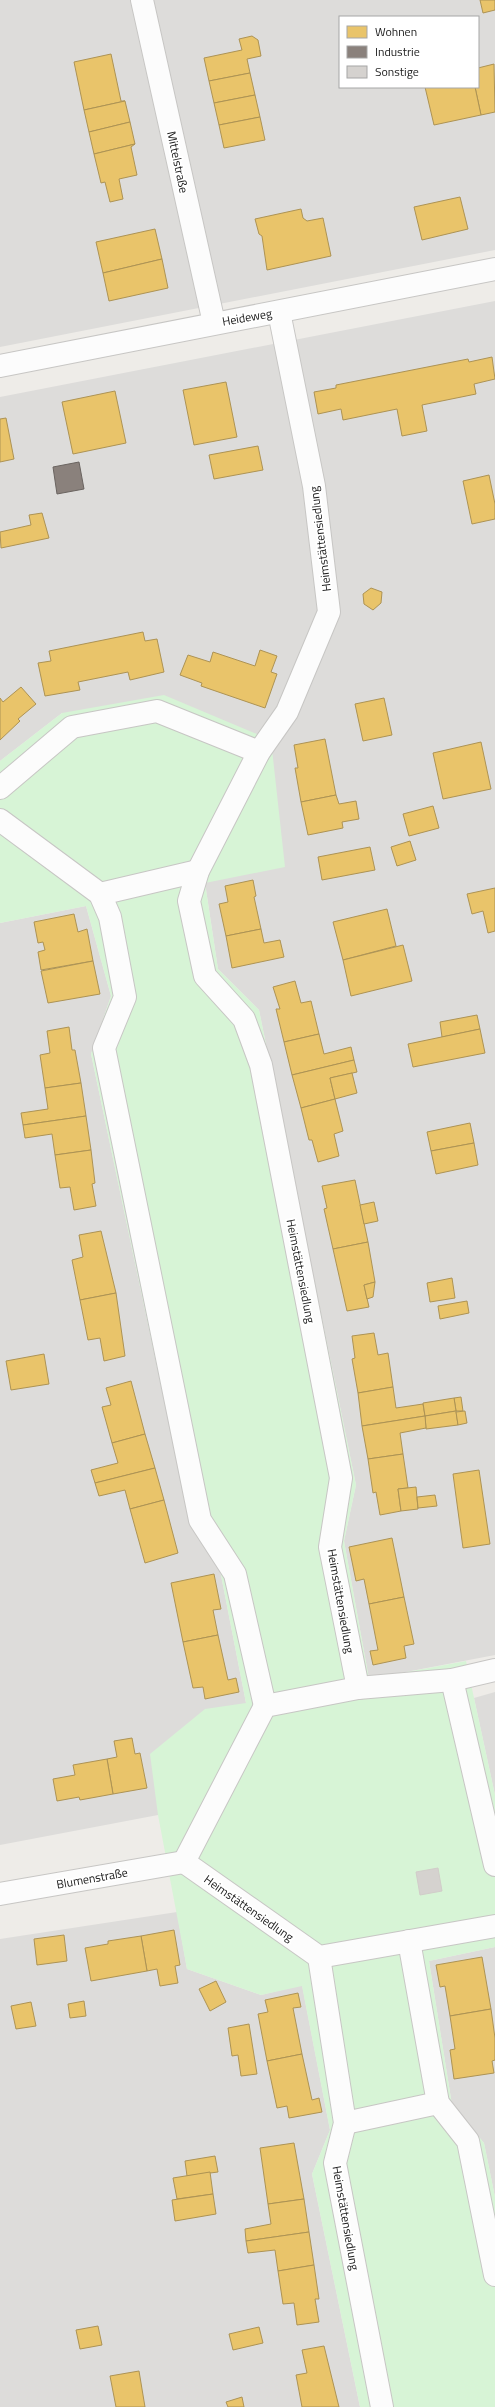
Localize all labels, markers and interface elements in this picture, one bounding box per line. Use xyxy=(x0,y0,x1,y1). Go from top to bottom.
legend xyxy=(339,16,479,88)
text: Wohnen xyxy=(375,22,417,41)
text: Industrie xyxy=(375,42,420,61)
text: Sonstige xyxy=(375,62,419,81)
street label: Mittelstraße xyxy=(162,129,194,195)
street label: Heideweg xyxy=(221,303,273,331)
street label: Heimstättensiedlung xyxy=(304,485,336,593)
street label: Heimstättensiedlung xyxy=(282,1217,320,1325)
street label: Heimstättensiedlung xyxy=(322,1547,360,1655)
street label: Blumenstraße xyxy=(55,1862,129,1894)
street label: Heimstättensiedlung xyxy=(200,1870,298,1946)
street label: Heimstättensiedlung xyxy=(327,2164,365,2272)

